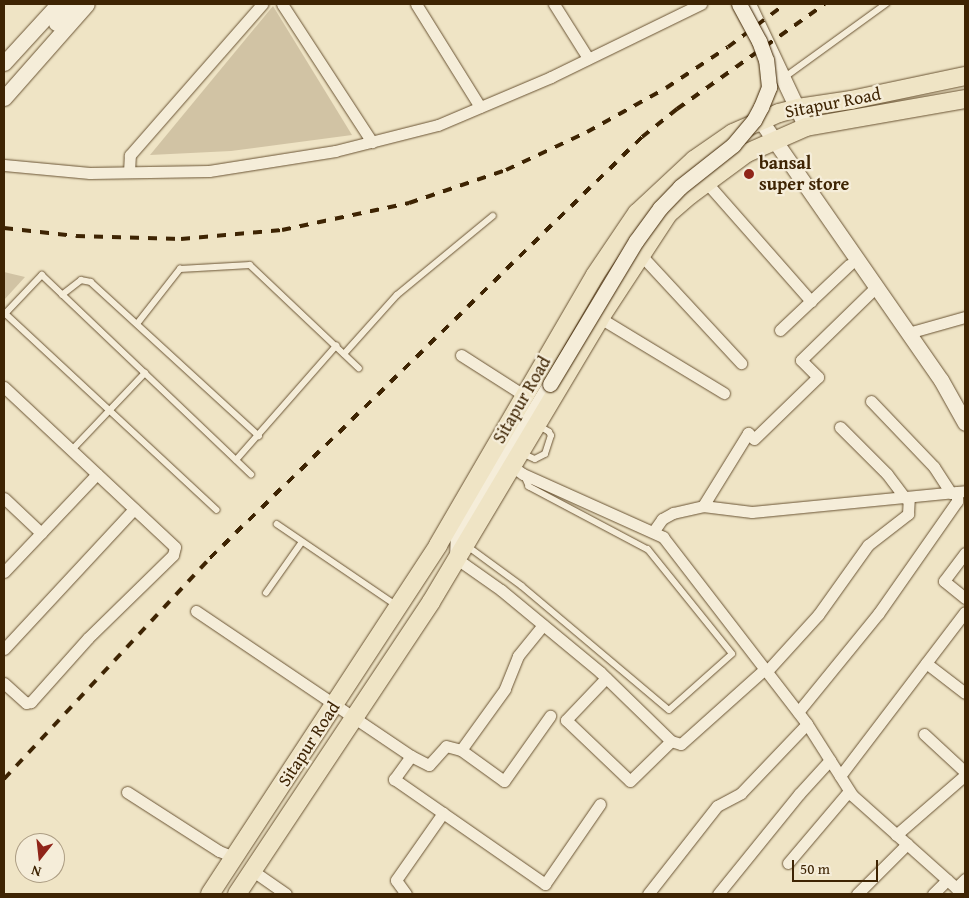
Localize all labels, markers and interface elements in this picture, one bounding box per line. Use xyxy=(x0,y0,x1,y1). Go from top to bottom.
street label: Sitapur Road xyxy=(783,83,883,123)
place label: bansal super store xyxy=(759,153,849,195)
marker: bansal super store xyxy=(743,168,755,180)
street label: Sitapur Road xyxy=(488,353,556,447)
street label: Sitapur Road xyxy=(273,697,345,791)
north arrow xyxy=(15,833,65,883)
scale bar xyxy=(794,850,880,882)
text: 50 m xyxy=(800,858,830,879)
text: N xyxy=(29,861,43,882)

